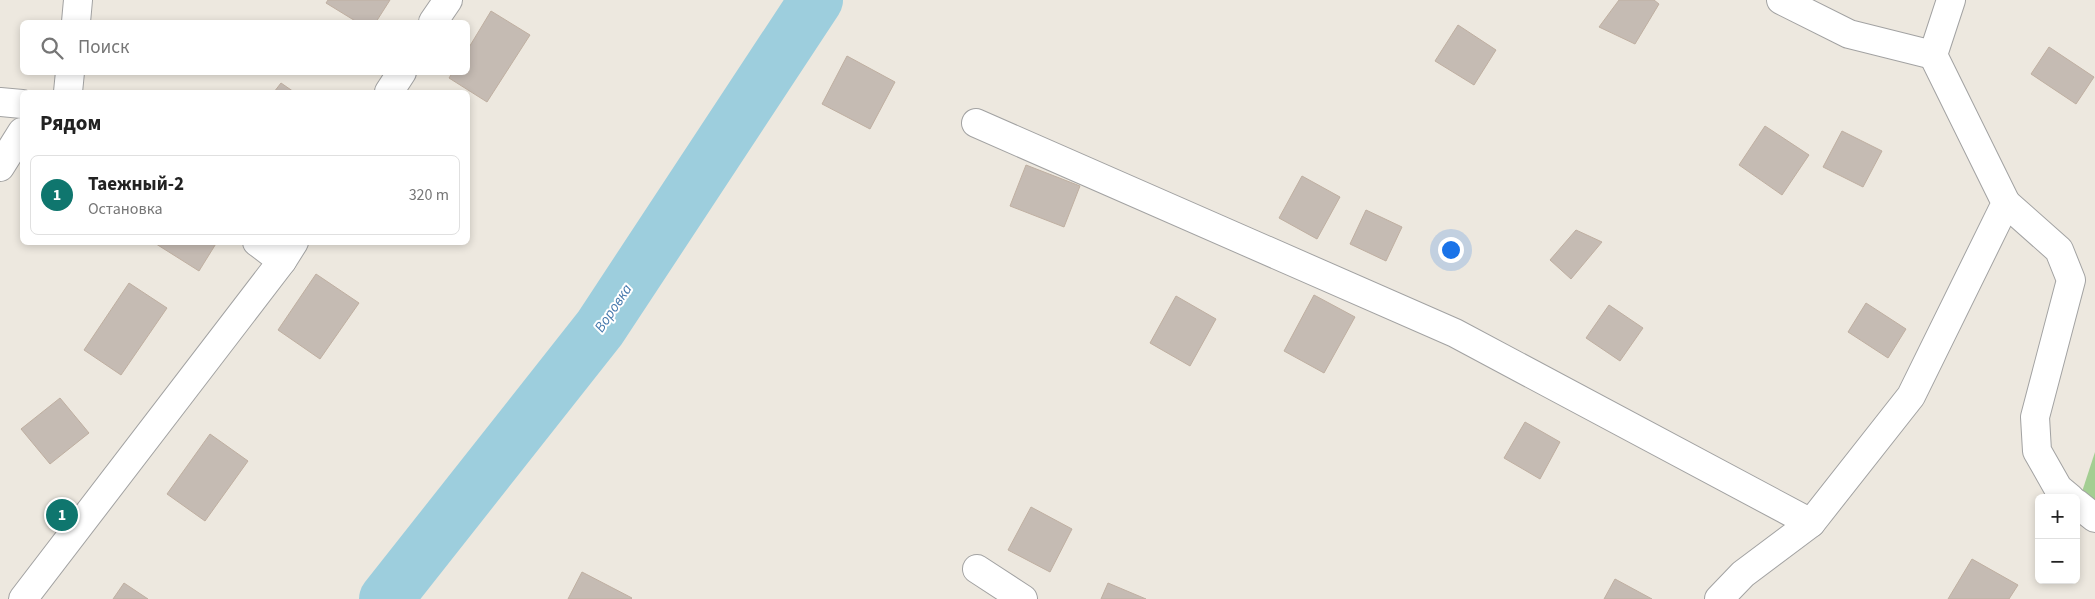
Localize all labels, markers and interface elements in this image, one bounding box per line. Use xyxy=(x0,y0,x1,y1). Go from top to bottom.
search box xyxy=(20,20,470,75)
icon: search xyxy=(38,34,66,62)
text: Поиск xyxy=(78,34,129,61)
text: Рядом xyxy=(40,108,101,138)
text: Таежный-2 xyxy=(88,171,184,198)
text: 1 xyxy=(53,184,61,206)
text: 320 m xyxy=(409,184,449,206)
text: Остановка xyxy=(88,198,162,220)
your location xyxy=(1438,237,1464,263)
water label: Воровка xyxy=(590,280,637,337)
map controls xyxy=(2035,494,2080,584)
button: + xyxy=(2035,494,2080,539)
pin: 1 xyxy=(46,496,78,534)
button: − xyxy=(2035,539,2080,584)

